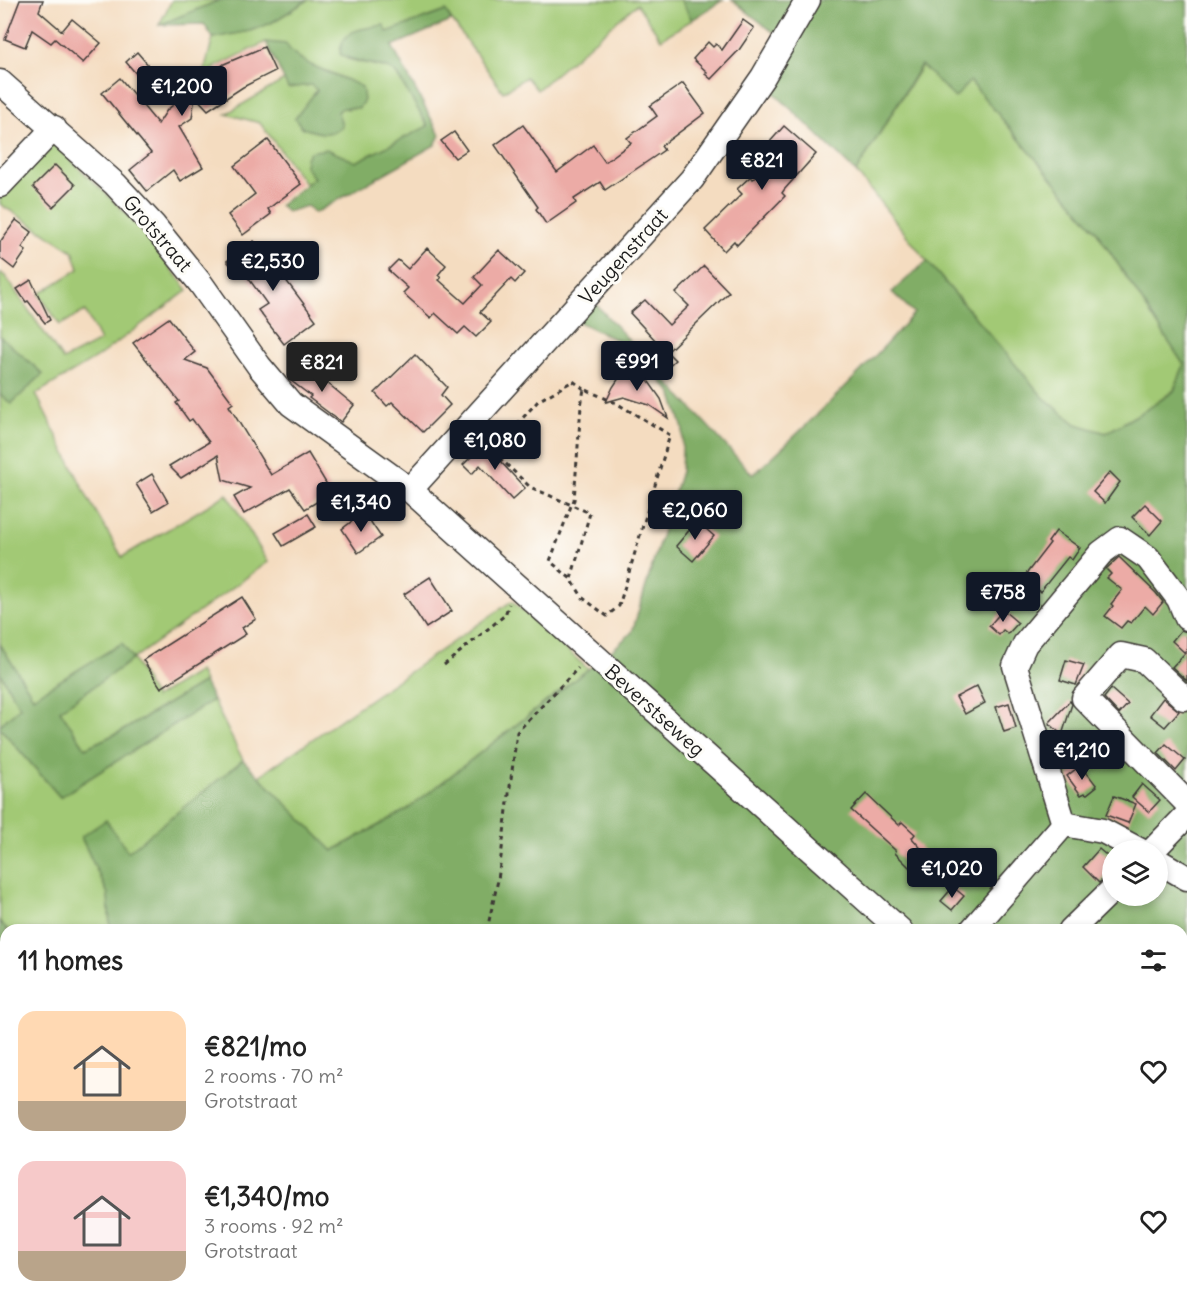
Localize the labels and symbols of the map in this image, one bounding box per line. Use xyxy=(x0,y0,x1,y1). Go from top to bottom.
pin: €1,200 xyxy=(133,66,231,117)
pin: €821 xyxy=(726,140,798,191)
street label: Grotstraat xyxy=(118,189,198,277)
street label: Veugenstraat xyxy=(573,203,673,309)
pin: €2,530 xyxy=(224,241,322,292)
pin: €991 xyxy=(601,341,673,392)
pin: €821 xyxy=(286,342,358,393)
pin: €1,080 xyxy=(446,420,544,471)
pin: €1,340 xyxy=(312,482,410,533)
pin: €2,060 xyxy=(646,490,744,541)
pin: €758 xyxy=(967,572,1039,623)
street label: Beverstseweg xyxy=(600,659,710,761)
pin: €1,210 xyxy=(1033,730,1131,781)
pin: €1,020 xyxy=(903,848,1001,899)

